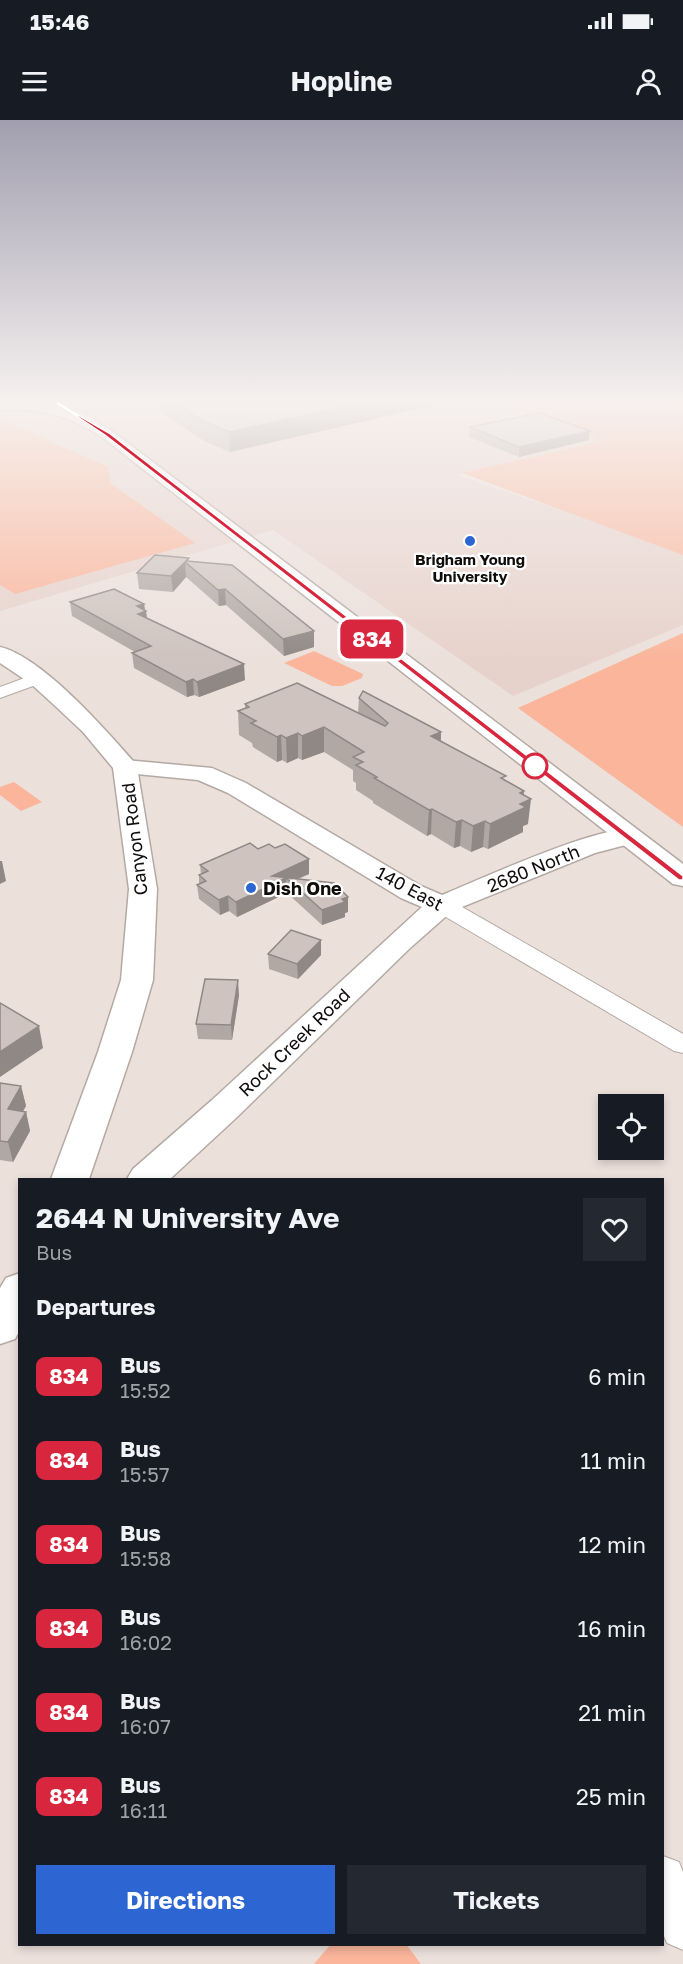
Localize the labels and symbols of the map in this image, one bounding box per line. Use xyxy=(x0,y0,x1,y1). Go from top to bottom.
marker: Brigham Young University xyxy=(463,534,477,548)
place label: Brigham Young University xyxy=(415,550,525,585)
line badge: 834 xyxy=(338,620,406,658)
unlabelled marker xyxy=(522,753,548,779)
street label: Canyon Road xyxy=(116,781,152,897)
street label: 2680 North xyxy=(483,839,583,897)
street label: 140 East xyxy=(373,861,447,915)
place label: Dish One xyxy=(263,877,342,899)
marker: Dish One xyxy=(244,881,258,895)
street label: Rock Creek Road xyxy=(234,983,354,1101)

